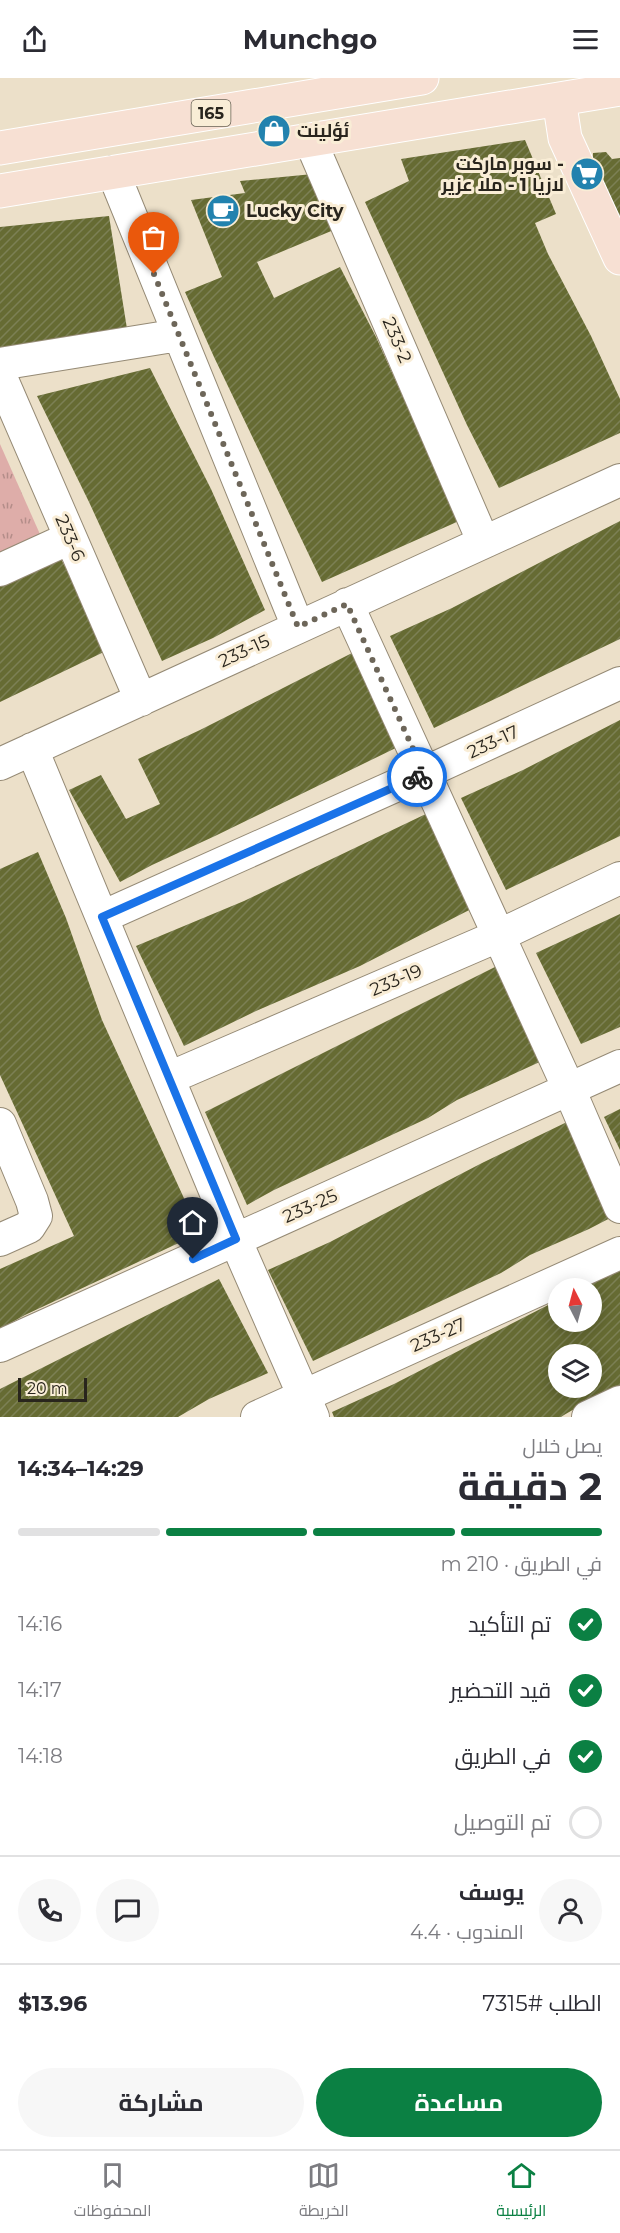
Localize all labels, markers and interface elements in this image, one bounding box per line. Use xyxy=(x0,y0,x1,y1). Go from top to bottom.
icon: share xyxy=(18,23,51,56)
text: Munchgo xyxy=(243,23,377,56)
icon: menu xyxy=(569,23,602,56)
road number: 165 xyxy=(192,100,230,126)
shop icon: ئؤلينت xyxy=(256,113,292,149)
place label: ئؤلينت xyxy=(297,120,349,142)
place label: سوبر ماركت - لازيا 1 - ملا عزير xyxy=(441,153,564,196)
supermarket icon: سوبر ماركت - لازيا 1 - ملا عزير xyxy=(569,156,605,192)
cafe icon: Lucky City xyxy=(205,193,241,229)
place label: Lucky City xyxy=(246,200,344,222)
pin xyxy=(128,212,179,274)
icon: bag xyxy=(137,221,170,254)
street label: 233-2 xyxy=(378,314,416,366)
street label: 233-6 xyxy=(50,511,90,565)
street label: 233-15 xyxy=(215,630,273,672)
street label: 233-17 xyxy=(464,721,522,763)
courier xyxy=(387,747,447,807)
icon: bike xyxy=(401,761,434,794)
street label: 233-19 xyxy=(367,959,425,1001)
street label: 233-25 xyxy=(279,1184,341,1228)
pin xyxy=(167,1197,218,1259)
icon: home xyxy=(176,1206,209,1239)
north arrow xyxy=(548,1278,602,1332)
map controls xyxy=(548,1278,602,1398)
street label: 233-27 xyxy=(407,1313,469,1357)
button: layers xyxy=(548,1344,602,1398)
scale bar xyxy=(18,1375,87,1402)
text: 20 m xyxy=(27,1379,68,1398)
text: يصل خلال xyxy=(523,1434,602,1458)
text: 14:29–14:34 xyxy=(18,1455,144,1482)
text: 2 دقيقة xyxy=(458,1462,602,1510)
text: في الطريق · 210 m xyxy=(440,1552,602,1576)
icon: check xyxy=(569,1608,602,1641)
text: تم التأكيد xyxy=(468,1611,551,1638)
text: 14:16 xyxy=(18,1612,62,1636)
icon: check xyxy=(569,1674,602,1707)
text: قيد التحضير xyxy=(450,1677,551,1704)
text: 14:17 xyxy=(18,1678,62,1702)
icon: check xyxy=(569,1740,602,1773)
text: في الطريق xyxy=(454,1743,551,1770)
text: 14:18 xyxy=(18,1744,63,1768)
text: تم التوصيل xyxy=(454,1809,551,1836)
button: phone xyxy=(18,1879,81,1942)
button: chat xyxy=(96,1879,159,1942)
text: يوسف xyxy=(459,1879,524,1906)
button: person xyxy=(539,1879,602,1942)
text: المندوب · 4.4 xyxy=(410,1920,524,1944)
text: $13.96 xyxy=(18,1990,87,2017)
text: الطلب #7315 xyxy=(482,1990,602,2017)
button: مشاركة xyxy=(18,2068,304,2137)
button: مساعدة xyxy=(316,2068,602,2137)
tab: المحفوظات xyxy=(74,2159,152,2225)
tab: الخريطة xyxy=(299,2159,349,2225)
tab: الرئيسية xyxy=(496,2159,546,2225)

